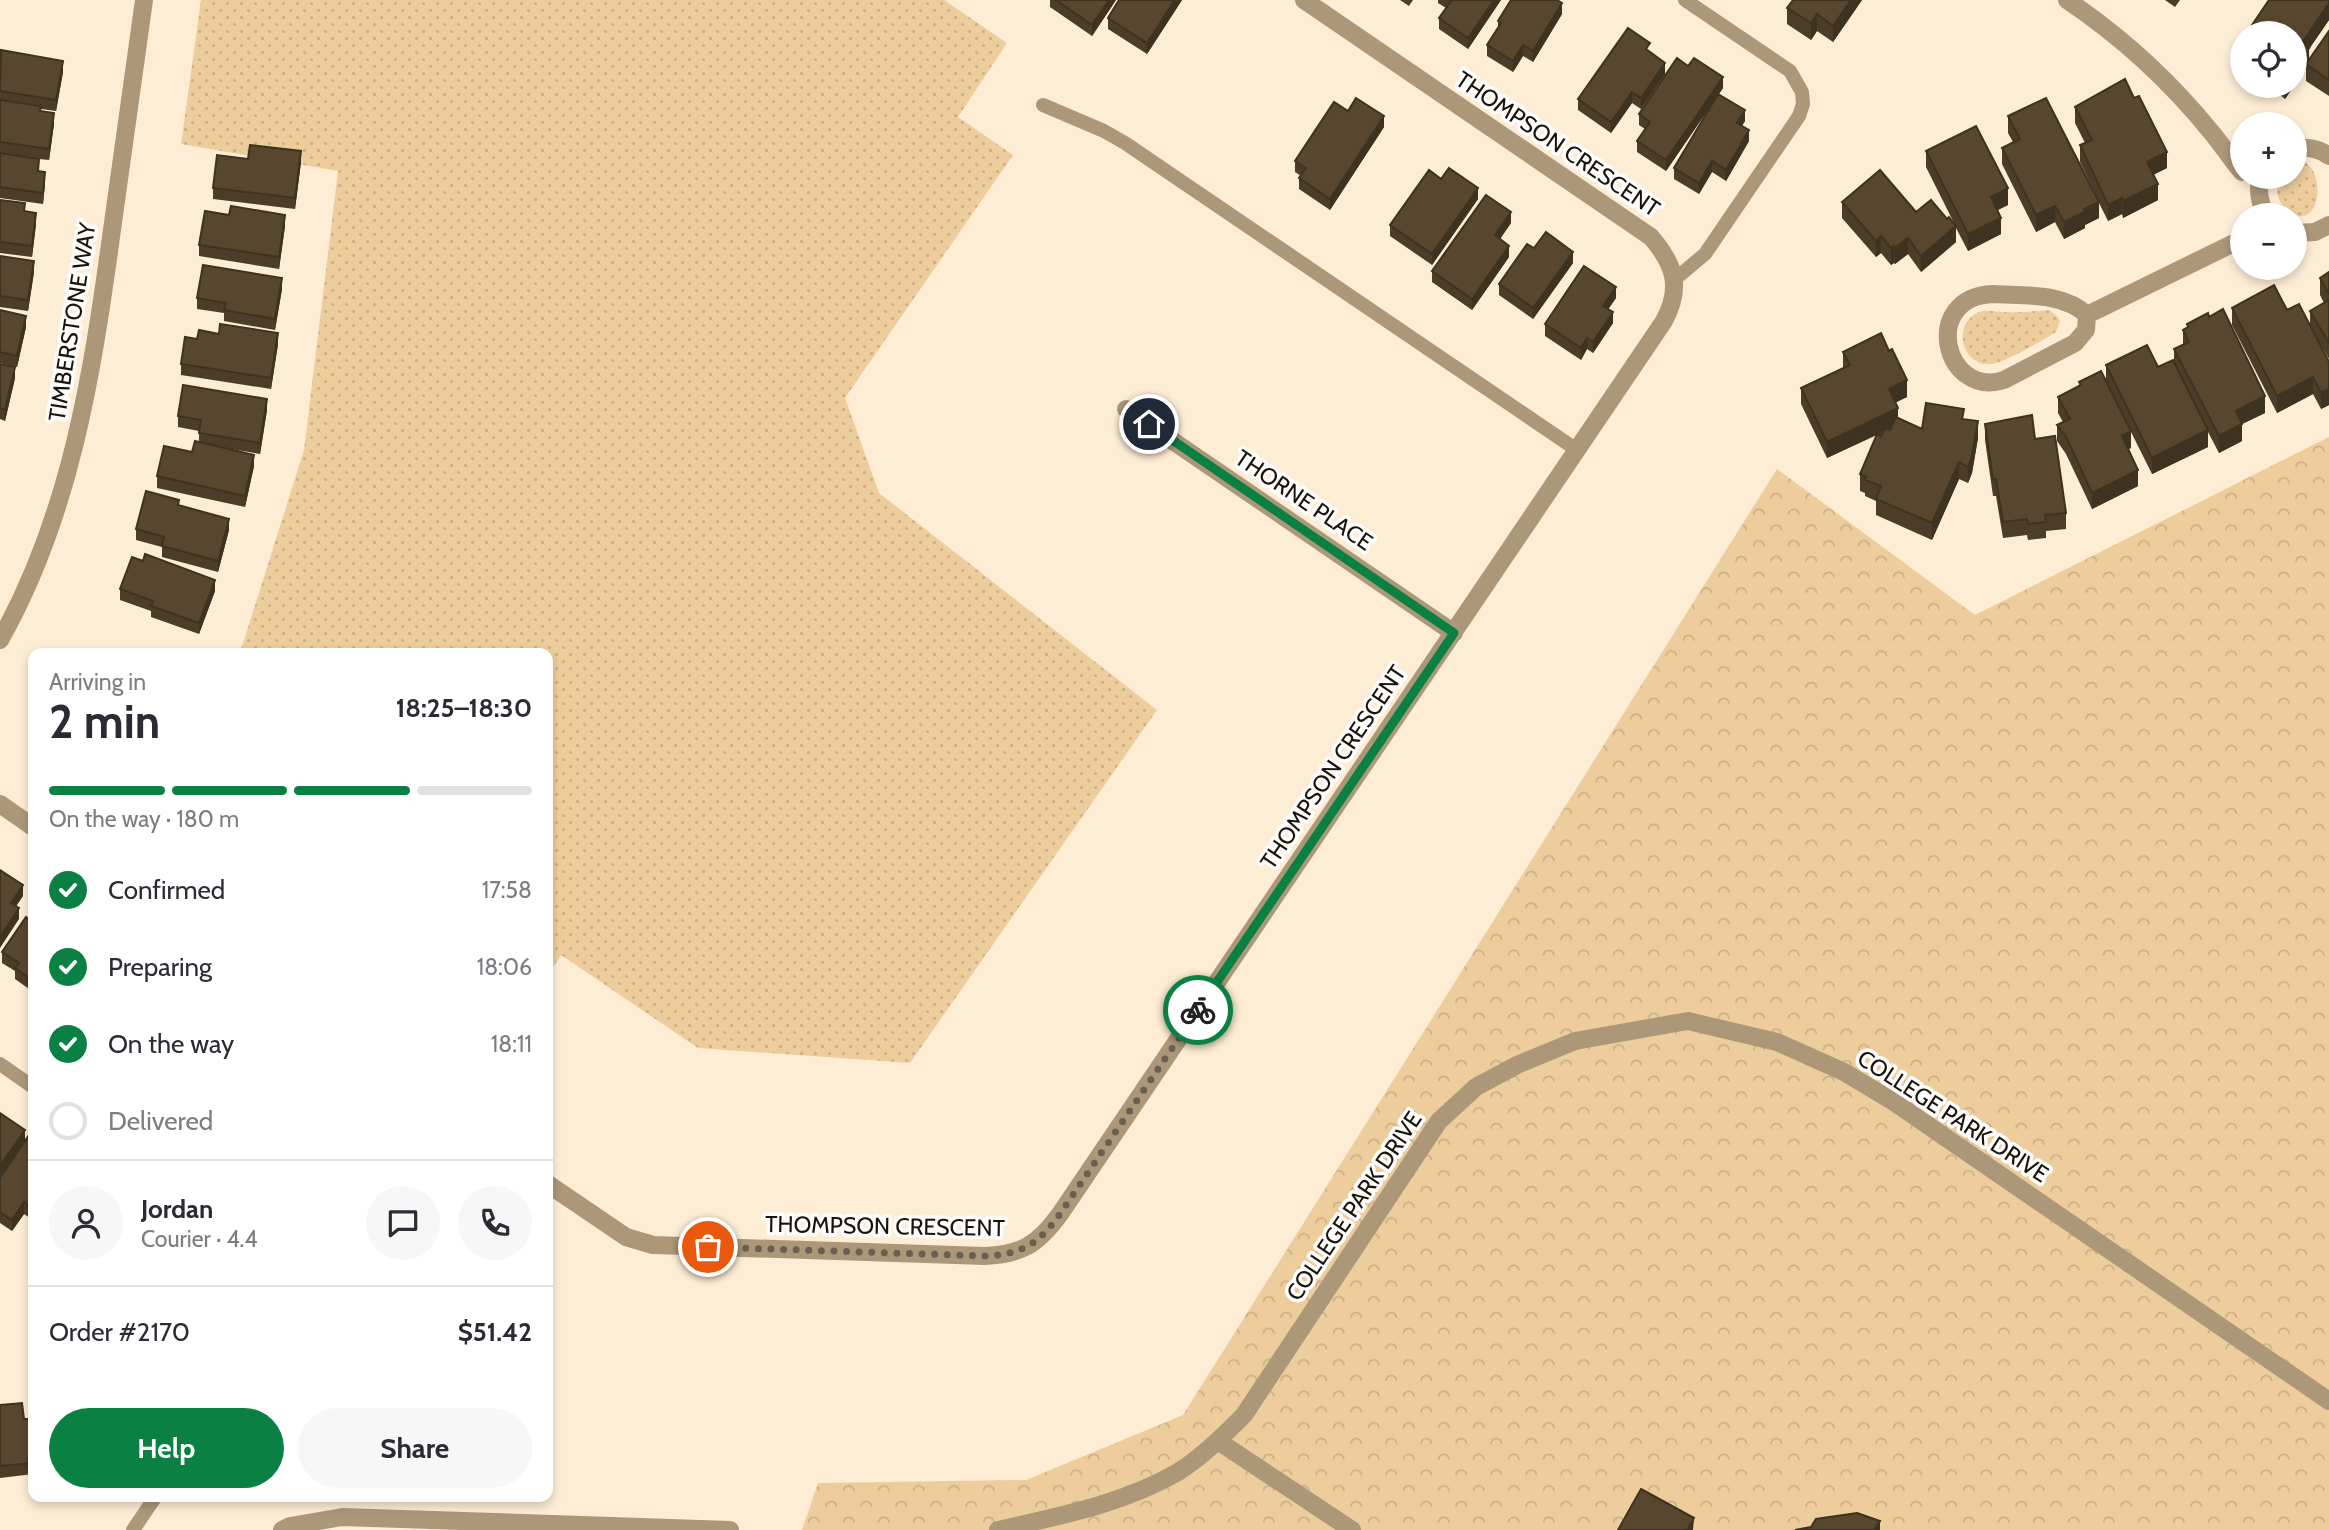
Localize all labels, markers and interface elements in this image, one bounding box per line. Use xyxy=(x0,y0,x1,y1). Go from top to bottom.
map controls xyxy=(2230,21,2307,280)
button: locate xyxy=(2230,21,2307,98)
street label: THOMPSON CRESCENT xyxy=(1451,65,1665,223)
button: + xyxy=(2230,112,2307,189)
button: − xyxy=(2230,203,2307,280)
street label: TIMBERSTONE WAY xyxy=(42,220,102,423)
pin xyxy=(1119,394,1179,454)
icon: home xyxy=(1130,405,1168,443)
street label: THORNE PLACE xyxy=(1230,444,1378,556)
street label: THOMPSON CRESCENT xyxy=(1254,660,1412,874)
text: Arriving in xyxy=(49,668,146,696)
text: 18:25–18:30 xyxy=(396,692,532,724)
text: 2 min xyxy=(49,694,160,750)
text: On the way · 180 m xyxy=(49,805,239,833)
icon: check xyxy=(49,871,87,909)
text: Confirmed xyxy=(108,874,225,906)
text: 17:58 xyxy=(482,876,532,904)
icon: check xyxy=(49,948,87,986)
text: Preparing xyxy=(108,951,212,983)
text: 18:06 xyxy=(477,953,532,981)
courier xyxy=(1163,975,1233,1045)
icon: bike xyxy=(1179,991,1217,1029)
icon: check xyxy=(49,1025,87,1063)
text: On the way xyxy=(108,1028,234,1060)
text: 18:11 xyxy=(491,1030,532,1058)
street label: COLLEGE PARK DRIVE xyxy=(1852,1044,2054,1188)
text: Delivered xyxy=(108,1105,213,1137)
street label: COLLEGE PARK DRIVE xyxy=(1280,1106,1428,1306)
button: person xyxy=(49,1186,123,1260)
button: chat xyxy=(366,1186,440,1260)
button: phone xyxy=(458,1186,532,1260)
text: Jordan xyxy=(141,1193,213,1225)
street label: THOMPSON CRESCENT xyxy=(765,1210,1005,1242)
pin xyxy=(678,1217,738,1277)
text: Courier · 4.4 xyxy=(141,1225,258,1253)
icon: bag xyxy=(689,1228,727,1266)
text: Order #2170 xyxy=(49,1316,190,1348)
text: $51.42 xyxy=(458,1316,532,1348)
button: Help xyxy=(49,1408,284,1488)
button: Share xyxy=(298,1408,532,1488)

